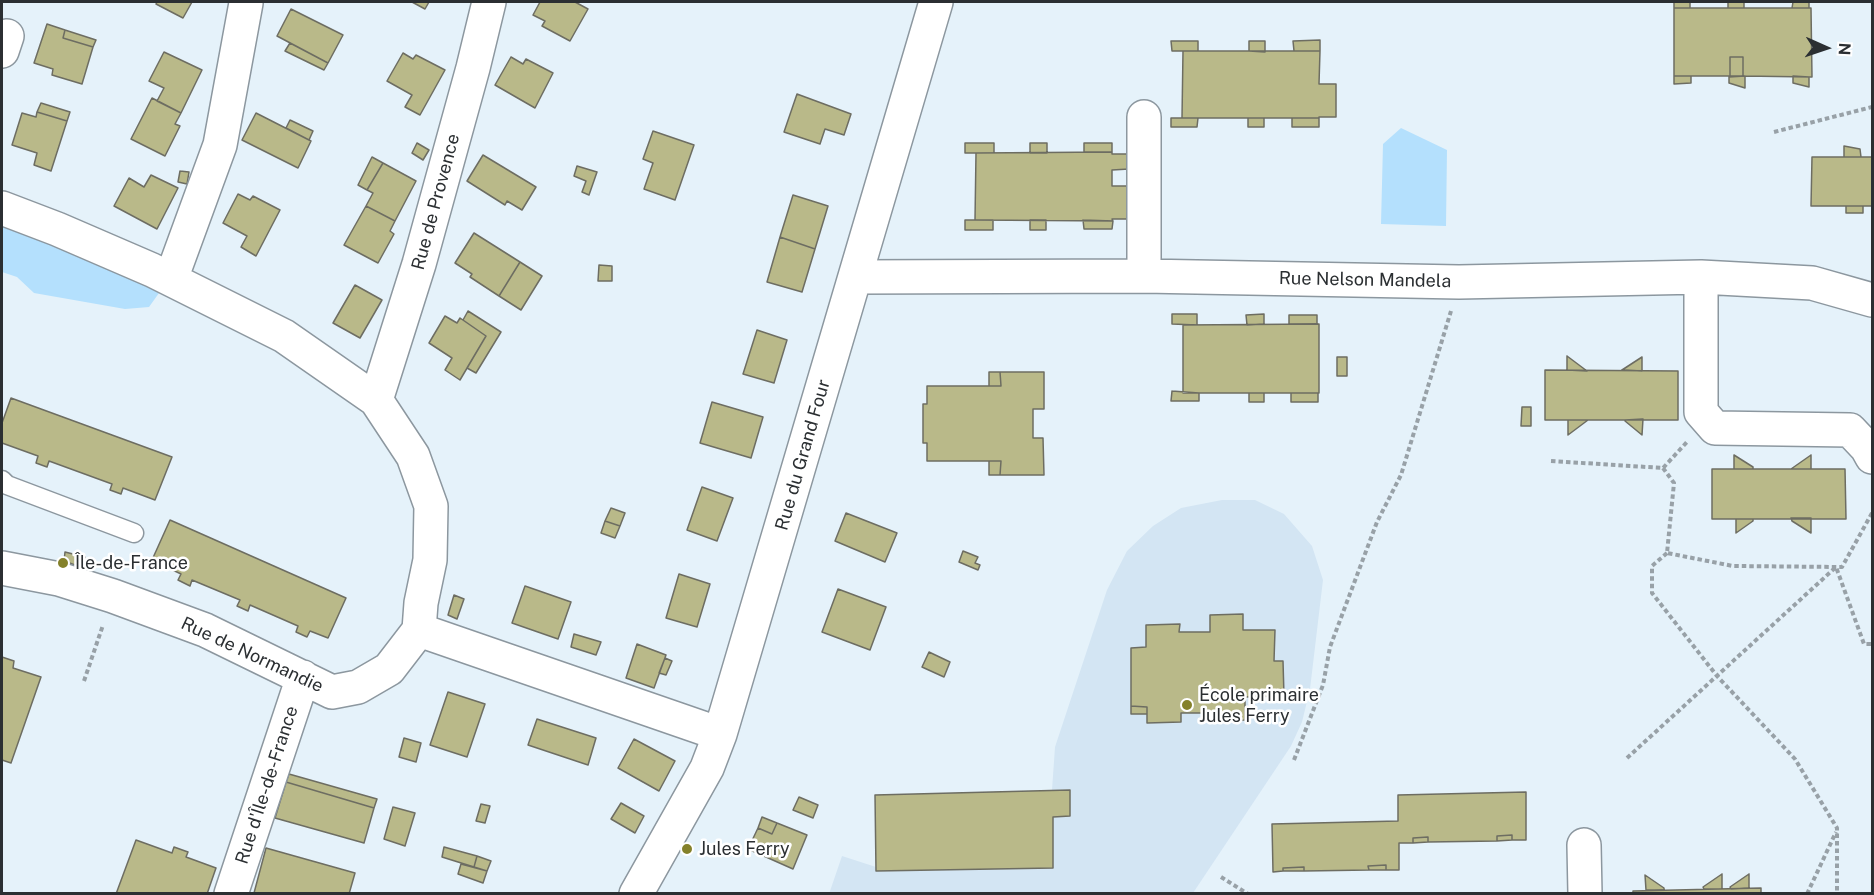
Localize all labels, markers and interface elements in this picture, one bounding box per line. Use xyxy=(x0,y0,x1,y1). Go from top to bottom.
north arrow xyxy=(1796,18,1856,78)
text: N xyxy=(1835,42,1854,56)
street label: Rue de Provence xyxy=(407,132,465,272)
street label: Rue Nelson Mandela xyxy=(1279,268,1451,292)
street label: Rue du Grand Four xyxy=(771,377,835,533)
place label: Île-de-France xyxy=(75,552,188,574)
marker: Île-de-France xyxy=(56,556,70,570)
street label: Rue de Normandie xyxy=(177,613,327,697)
place label: École primaire Jules Ferry xyxy=(1199,684,1319,726)
marker: École primaire Jules Ferry xyxy=(1180,698,1194,712)
street label: Rue d'Île-de-France xyxy=(231,703,303,867)
place label: Jules Ferry xyxy=(699,838,790,860)
marker: Jules Ferry xyxy=(680,842,694,856)

